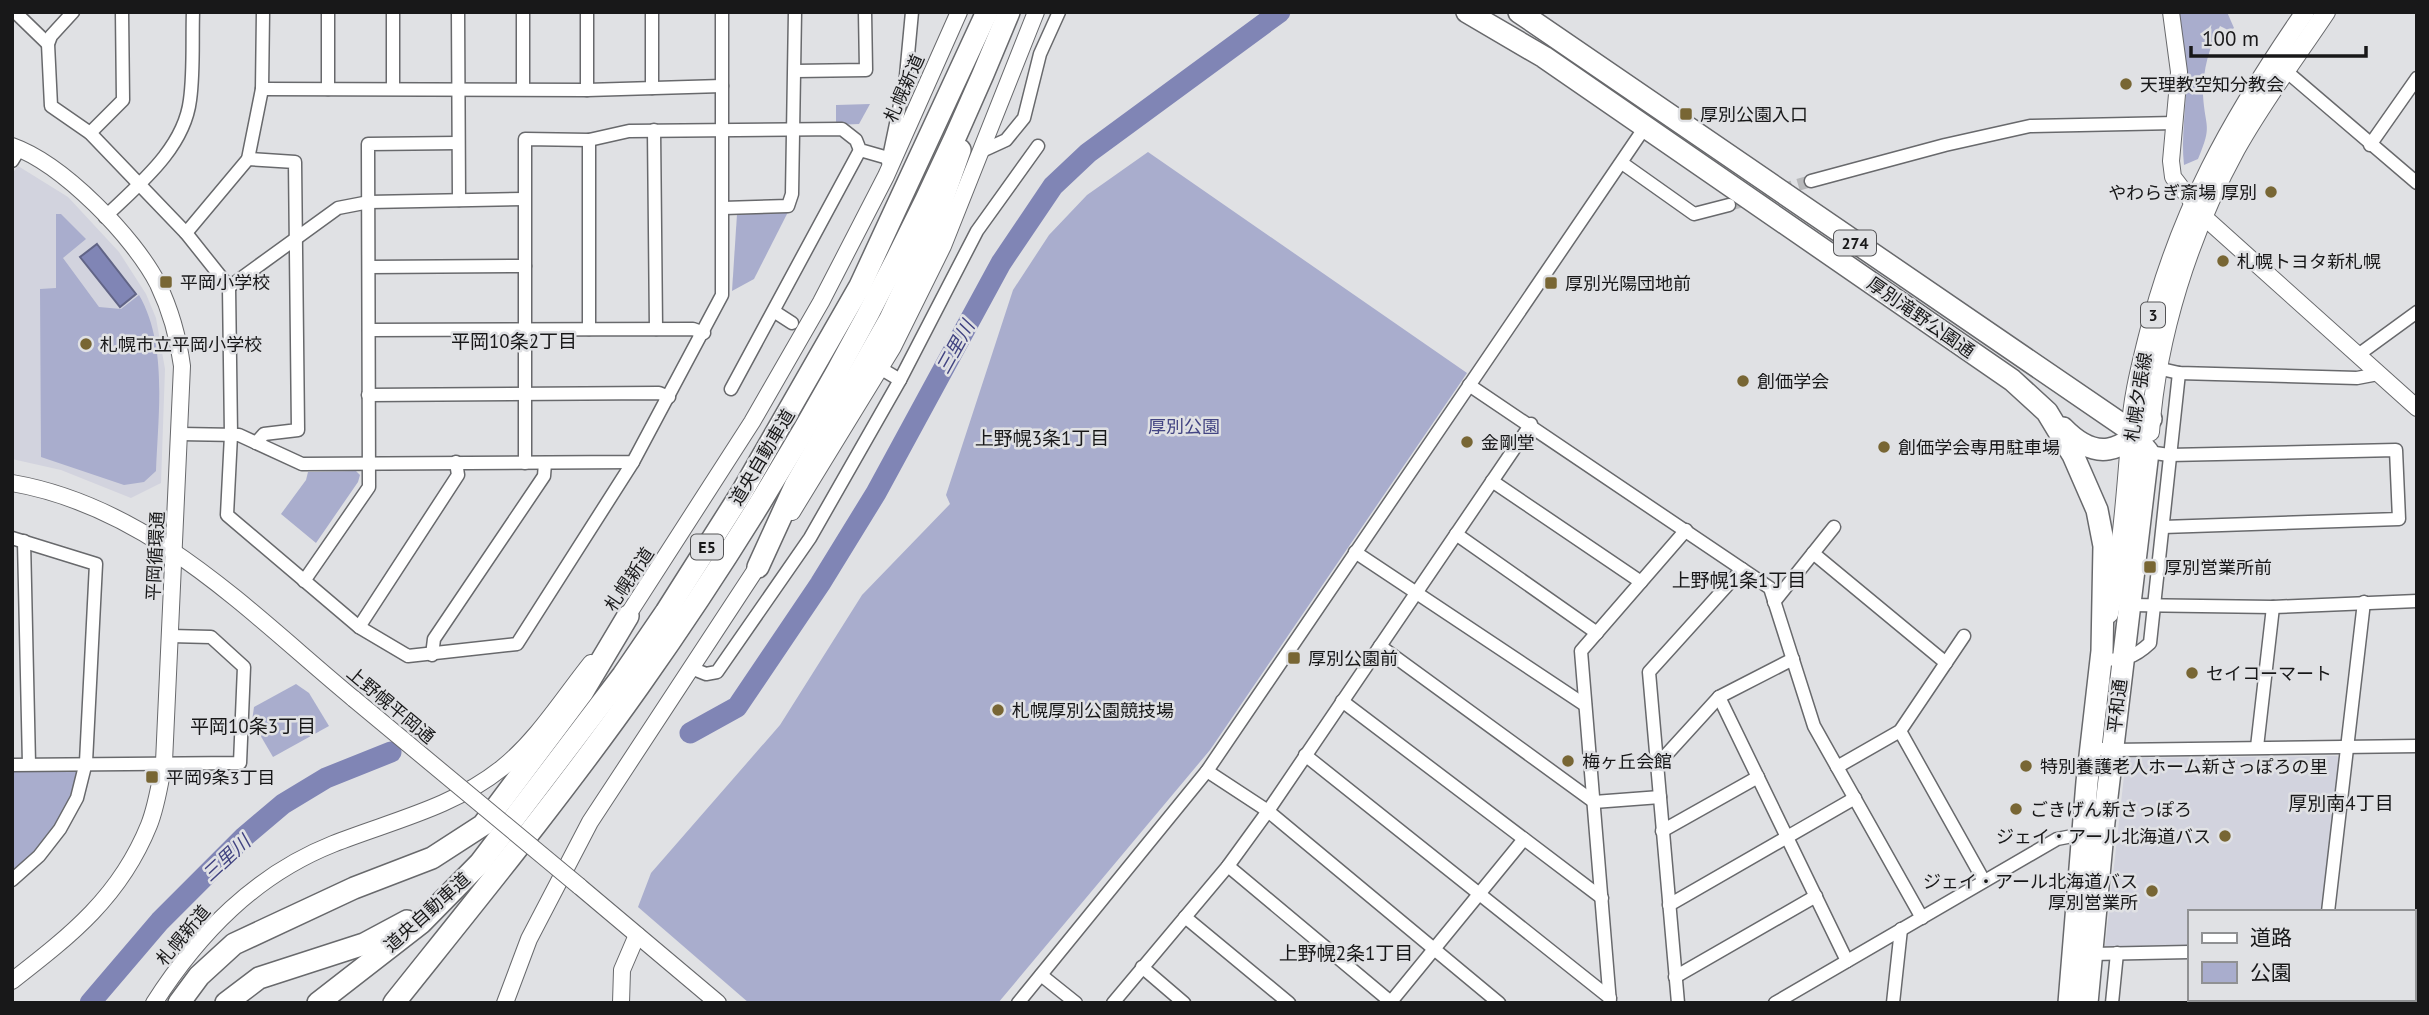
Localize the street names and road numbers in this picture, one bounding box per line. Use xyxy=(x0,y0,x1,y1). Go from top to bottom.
street label: 札幌新道 xyxy=(879,50,929,126)
road number: 274 xyxy=(1834,230,1876,256)
street label: 厚別滝野公園通 xyxy=(1863,271,1979,363)
road number: 3 xyxy=(2141,302,2165,328)
street label: 札幌夕張線 xyxy=(2120,351,2156,443)
street label: 道央自動車道 xyxy=(724,405,800,509)
street label: 平岡循環通 xyxy=(141,510,169,602)
road number: E5 xyxy=(691,534,723,560)
street label: 札幌新道 xyxy=(599,543,659,615)
street label: 上野幌平岡通 xyxy=(342,661,440,749)
street label: 平和通 xyxy=(2102,678,2132,734)
street label: 道央自動車道 xyxy=(379,867,475,957)
street label: 札幌新道 xyxy=(151,900,215,970)

